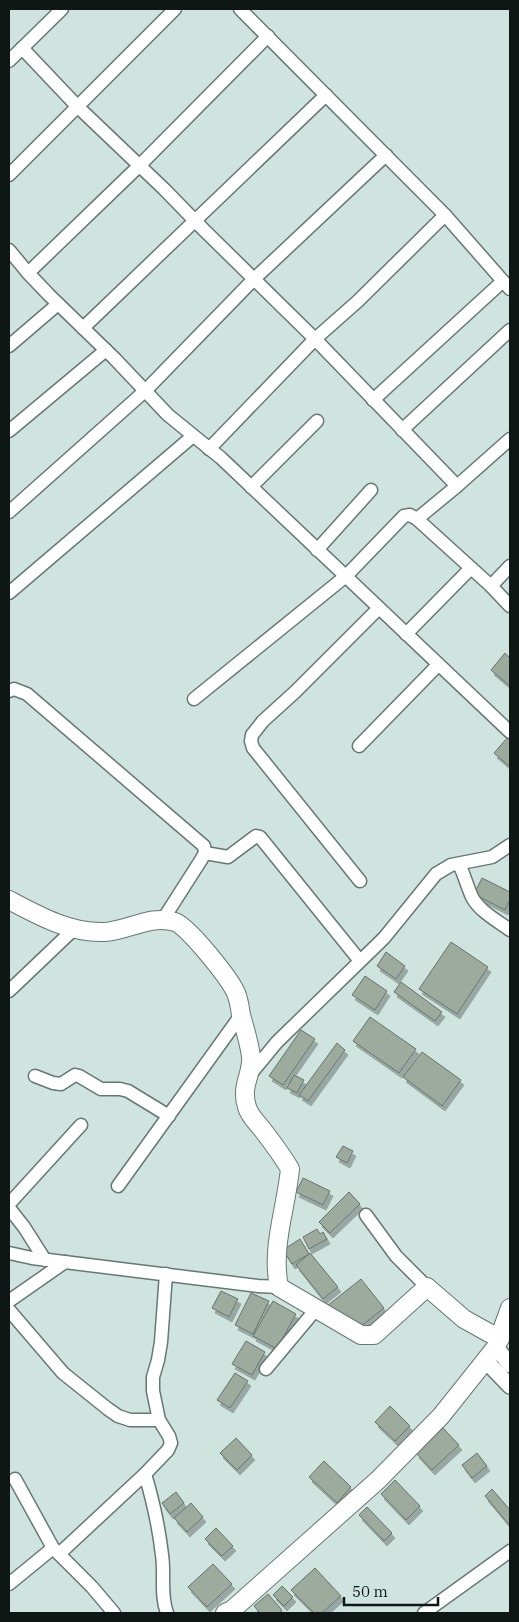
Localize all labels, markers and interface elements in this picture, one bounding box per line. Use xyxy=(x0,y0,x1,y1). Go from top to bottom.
scale bar xyxy=(344,1574,438,1606)
text: 50 m xyxy=(352,1582,388,1601)

